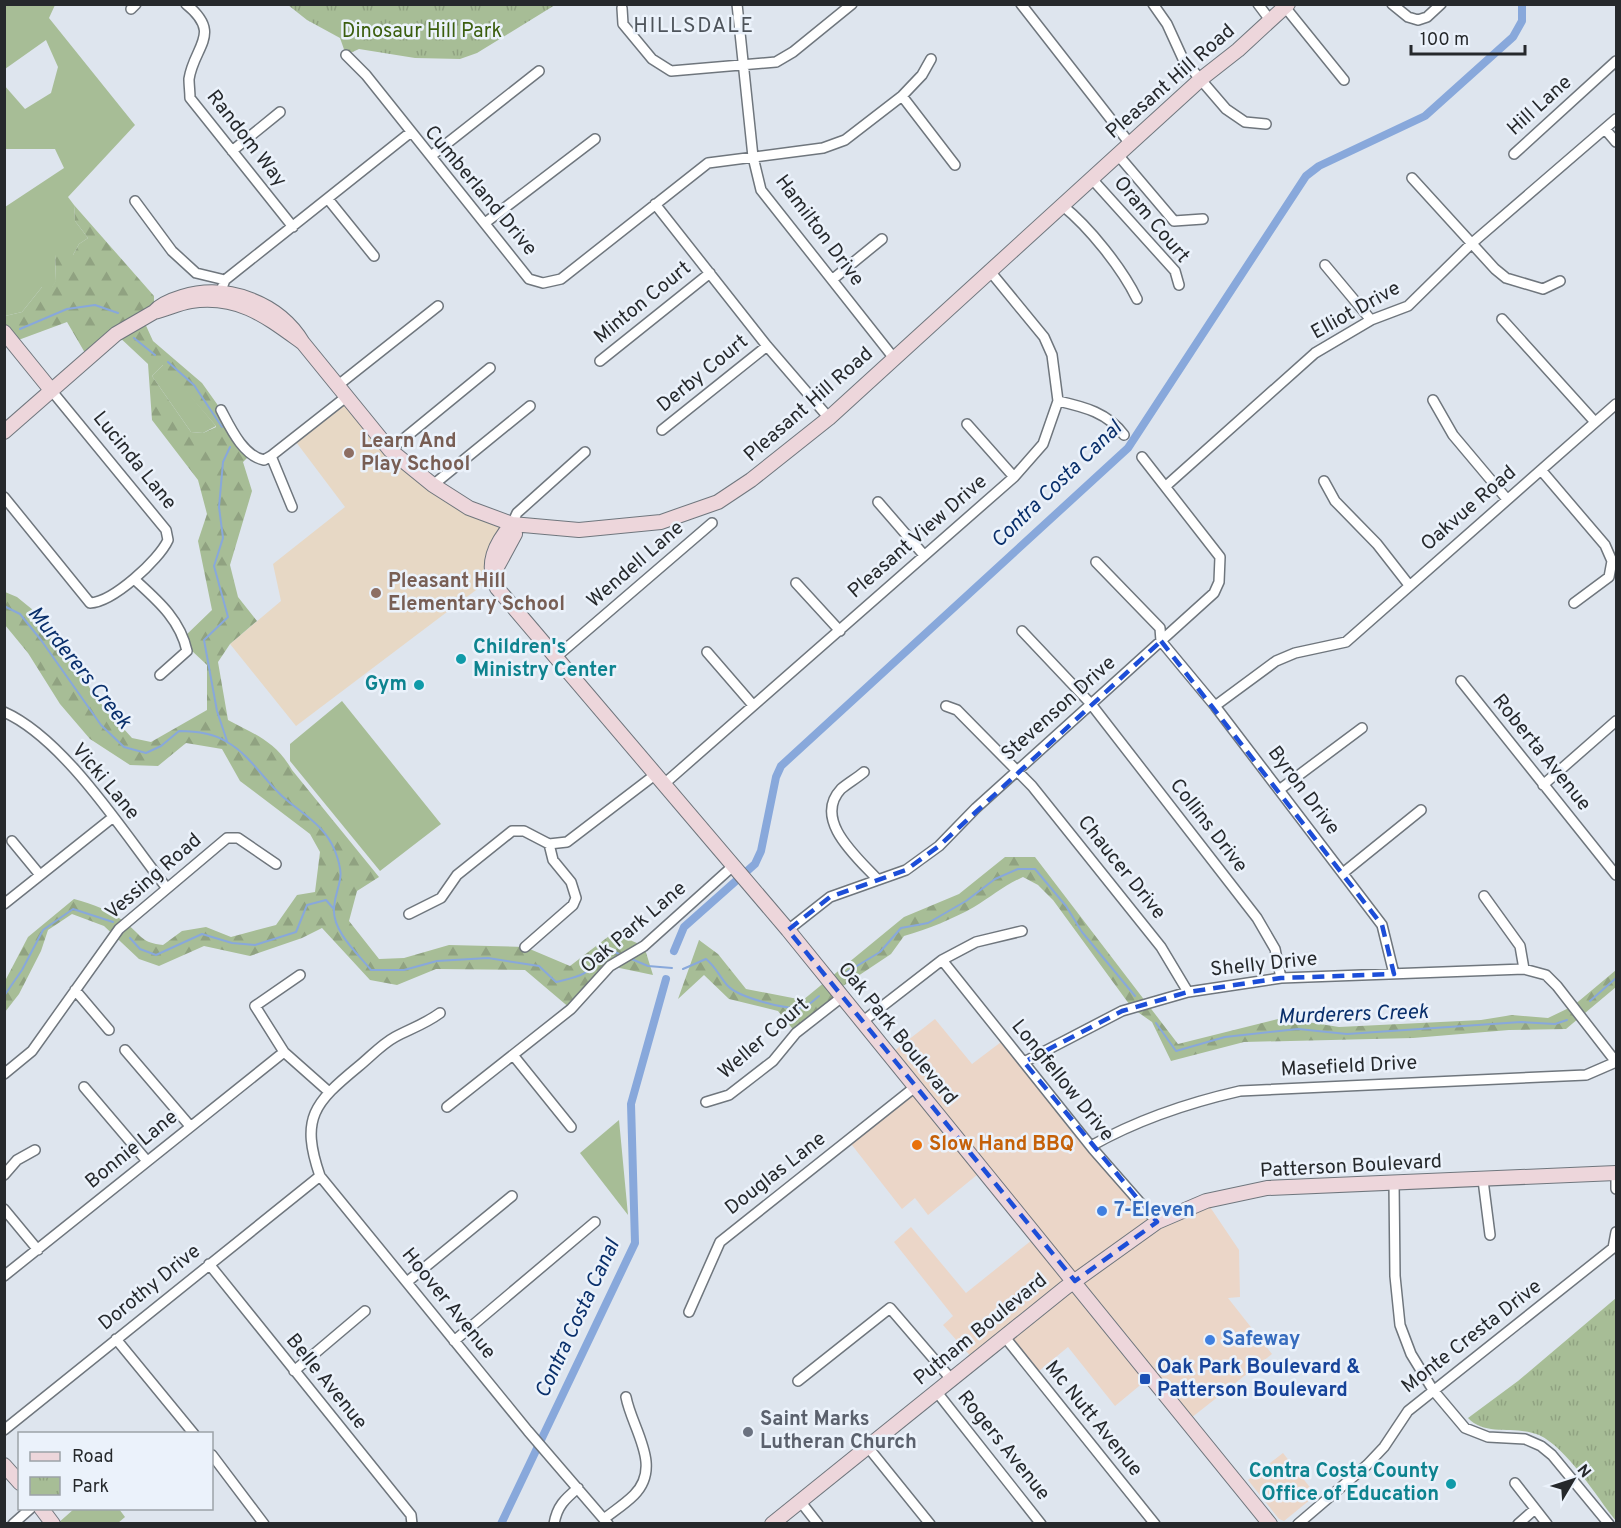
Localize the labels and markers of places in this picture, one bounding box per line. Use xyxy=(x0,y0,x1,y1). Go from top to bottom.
place label: Learn And Play School xyxy=(361,429,470,478)
marker: Learn And Play School xyxy=(342,446,356,460)
place label: Pleasant Hill Elementary School xyxy=(388,569,565,618)
marker: Pleasant Hill Elementary School xyxy=(369,586,383,600)
place label: Children's Ministry Center xyxy=(473,635,617,684)
marker: Children's Ministry Center xyxy=(454,652,468,666)
place label: Gym xyxy=(365,672,407,698)
marker: Gym xyxy=(412,678,426,692)
place label: Slow Hand BBQ xyxy=(929,1132,1074,1158)
marker: Slow Hand BBQ xyxy=(910,1138,924,1152)
place label: 7-Eleven xyxy=(1114,1198,1195,1224)
marker: 7-Eleven xyxy=(1095,1204,1109,1218)
place label: Safeway xyxy=(1222,1327,1300,1353)
marker: Safeway xyxy=(1203,1333,1217,1347)
place label: Oak Park Boulevard & Patterson Boulevard xyxy=(1157,1355,1361,1404)
marker: Oak Park Boulevard & Patterson Boulevard xyxy=(1138,1372,1152,1386)
place label: Saint Marks Lutheran Church xyxy=(760,1407,917,1456)
marker: Saint Marks Lutheran Church xyxy=(741,1425,755,1439)
place label: Contra Costa County Office of Education xyxy=(1249,1459,1439,1508)
marker: Contra Costa County Office of Education xyxy=(1444,1477,1458,1491)

